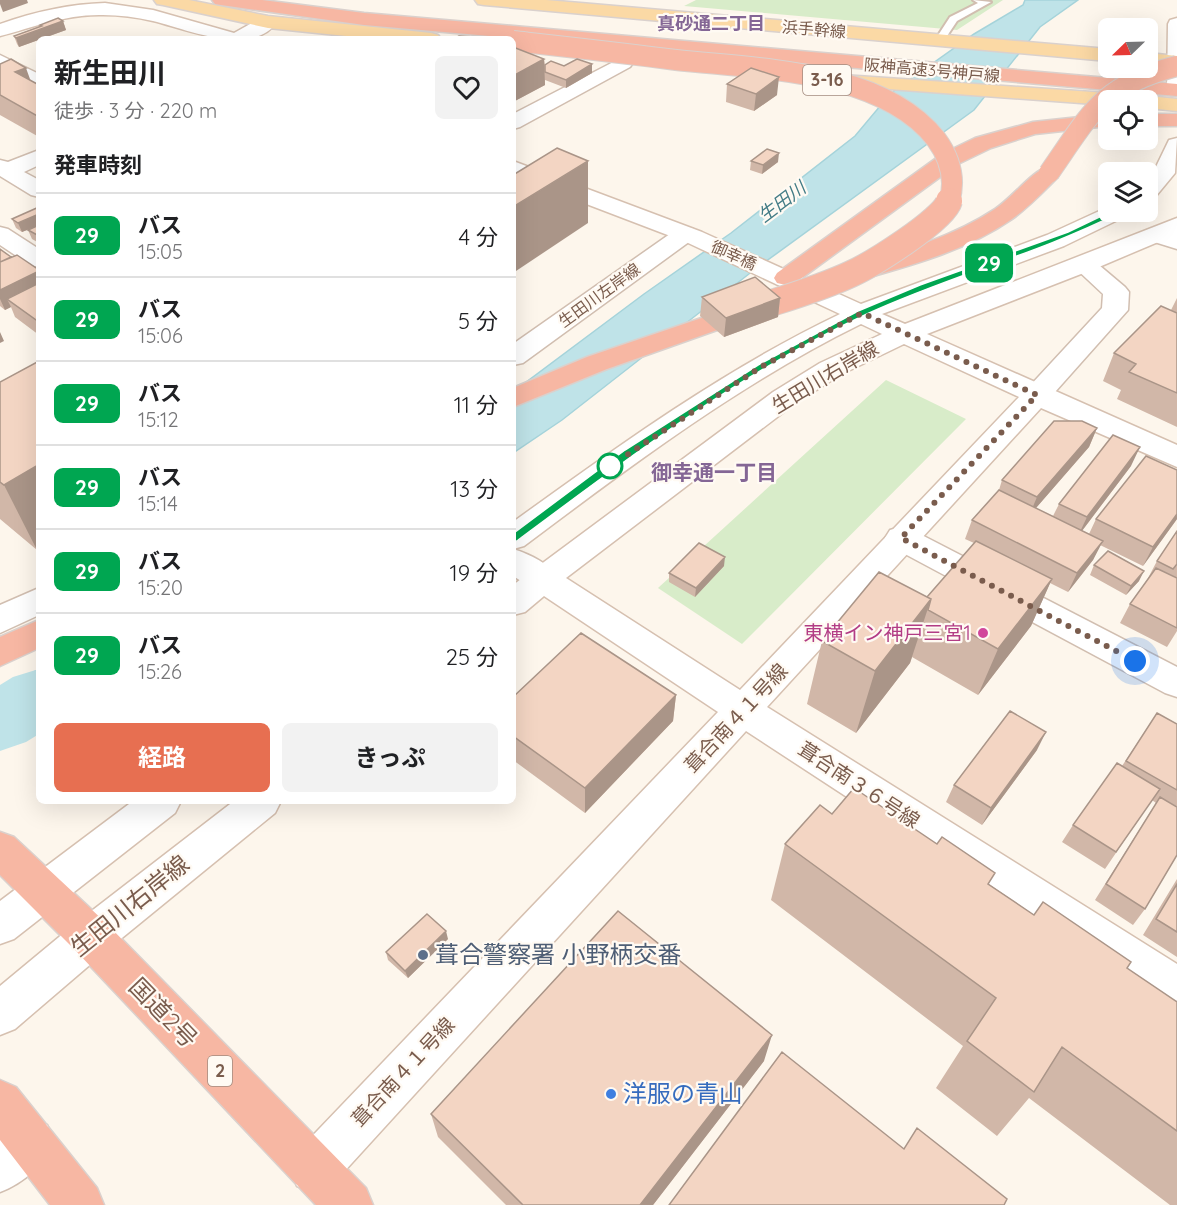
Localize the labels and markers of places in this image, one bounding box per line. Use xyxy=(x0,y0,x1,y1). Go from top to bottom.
unlabelled marker xyxy=(597,453,623,479)
place label: 東横イン神戸三宮1 xyxy=(804,620,971,645)
marker: 東横イン神戸三宮1 xyxy=(976,626,990,640)
place label: 葺合警察署 小野柄交番 xyxy=(435,939,682,969)
marker: 葺合警察署 小野柄交番 xyxy=(416,948,430,962)
place label: 洋服の青山 xyxy=(623,1078,743,1108)
marker: 洋服の青山 xyxy=(604,1087,618,1101)

